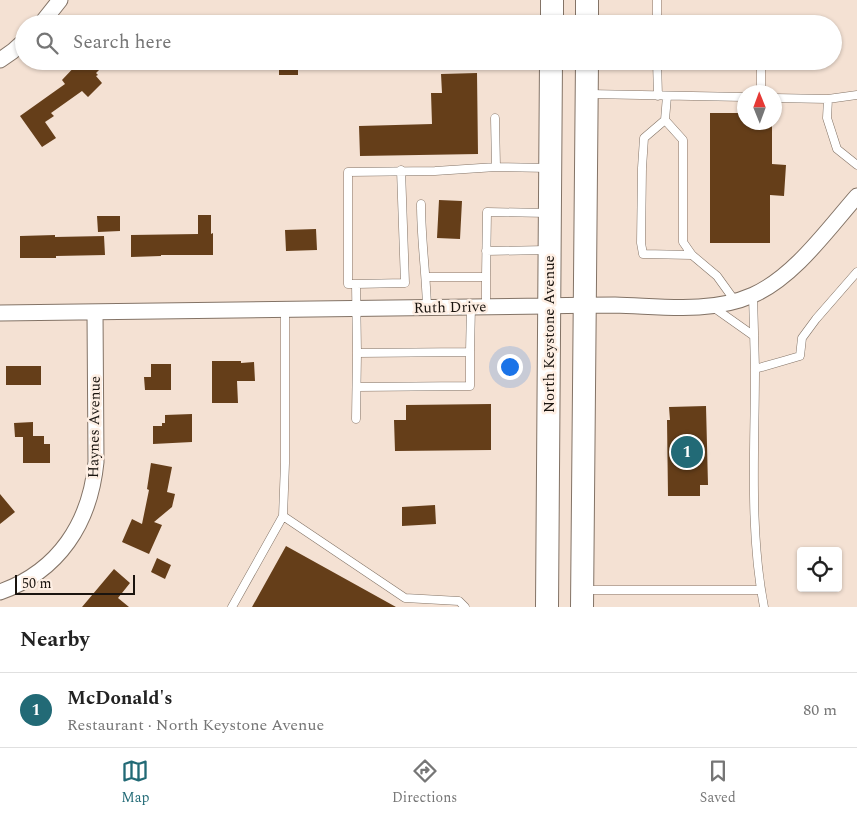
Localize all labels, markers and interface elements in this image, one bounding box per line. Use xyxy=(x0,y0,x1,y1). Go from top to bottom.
search box xyxy=(15,15,842,70)
text: Search here xyxy=(73,28,172,57)
icon: search xyxy=(33,29,61,57)
north arrow xyxy=(737,85,782,130)
street label: North Keystone Avenue xyxy=(538,255,561,413)
street label: Ruth Drive xyxy=(413,295,487,320)
your location xyxy=(497,354,523,380)
street label: Haynes Avenue xyxy=(82,376,107,478)
pin: 1 xyxy=(671,433,703,471)
map controls xyxy=(797,547,842,592)
button: locate xyxy=(797,547,842,592)
scale bar xyxy=(15,572,135,595)
text: 50 m xyxy=(22,573,52,594)
text: Nearby xyxy=(20,624,90,656)
text: McDonald's xyxy=(67,684,173,713)
text: 1 xyxy=(32,698,40,722)
text: 80 m xyxy=(803,698,837,722)
text: Restaurant · North Keystone Avenue xyxy=(67,713,324,737)
tab: Map xyxy=(121,757,149,808)
tab: Directions xyxy=(392,757,457,808)
tab: Saved xyxy=(700,757,736,808)

